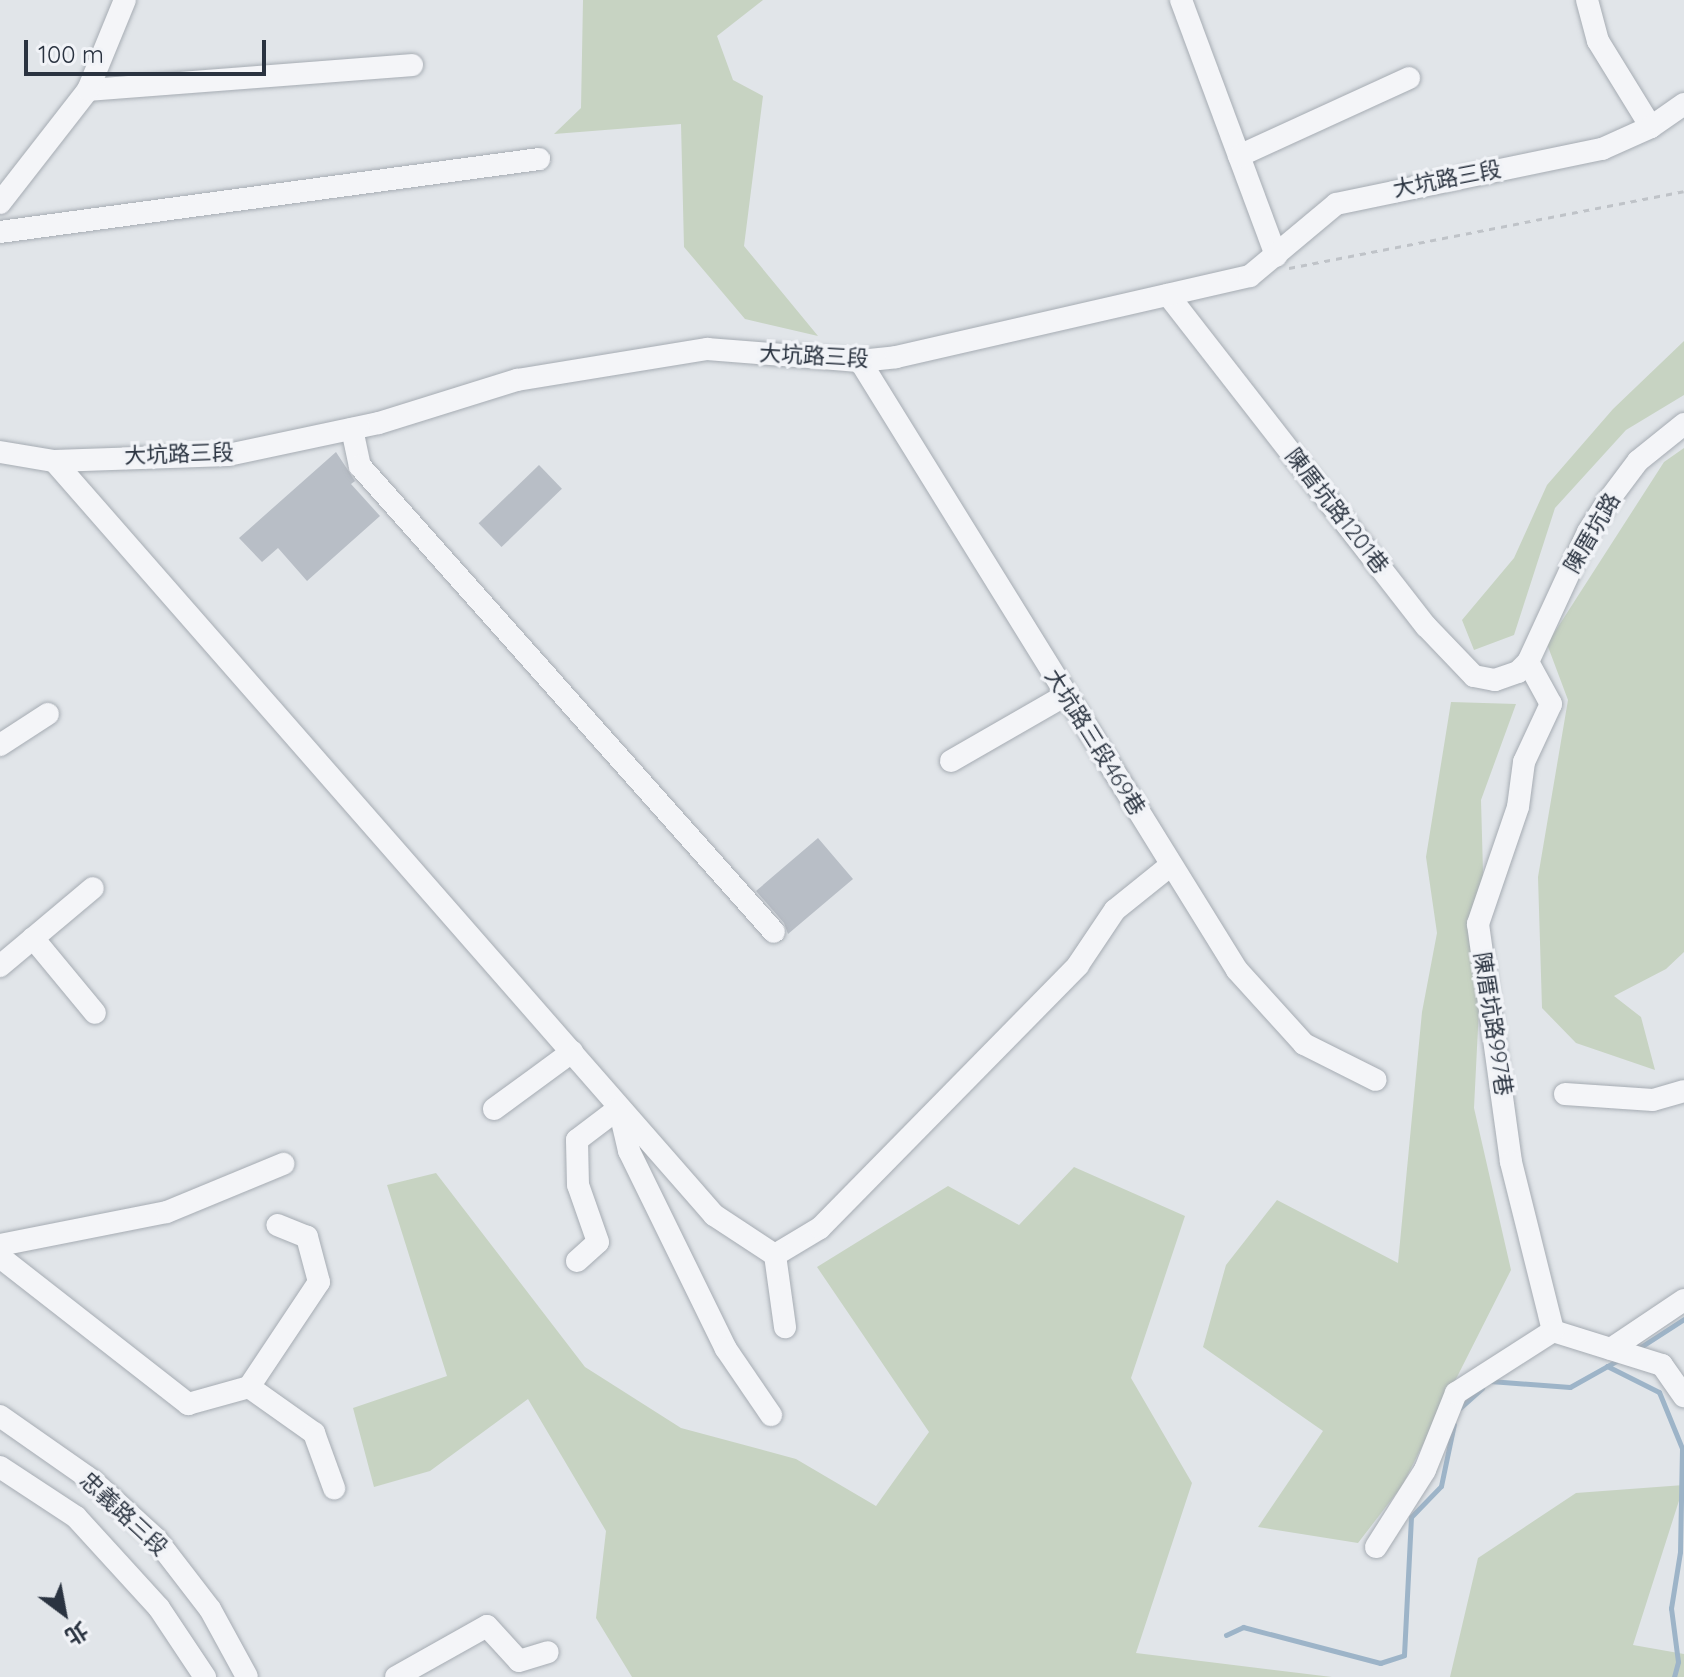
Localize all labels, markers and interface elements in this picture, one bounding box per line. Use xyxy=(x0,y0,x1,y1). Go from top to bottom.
scale bar xyxy=(28,24,270,74)
text: 100 m xyxy=(38,39,104,69)
street label: 大坑路三段 xyxy=(1390,156,1504,202)
street label: 大坑路三段 xyxy=(758,340,870,372)
street label: 大坑路三段 xyxy=(124,439,234,469)
street label: 陳厝坑路1201巷 xyxy=(1280,443,1394,579)
street label: 陳厝坑路 xyxy=(1559,488,1625,578)
street label: 大坑路三段469巷 xyxy=(1039,664,1151,820)
street label: 陳厝坑路997巷 xyxy=(1469,950,1517,1098)
street label: 忠義路三段 xyxy=(75,1467,173,1561)
north arrow xyxy=(24,1573,104,1653)
text: 北 xyxy=(60,1616,93,1651)

